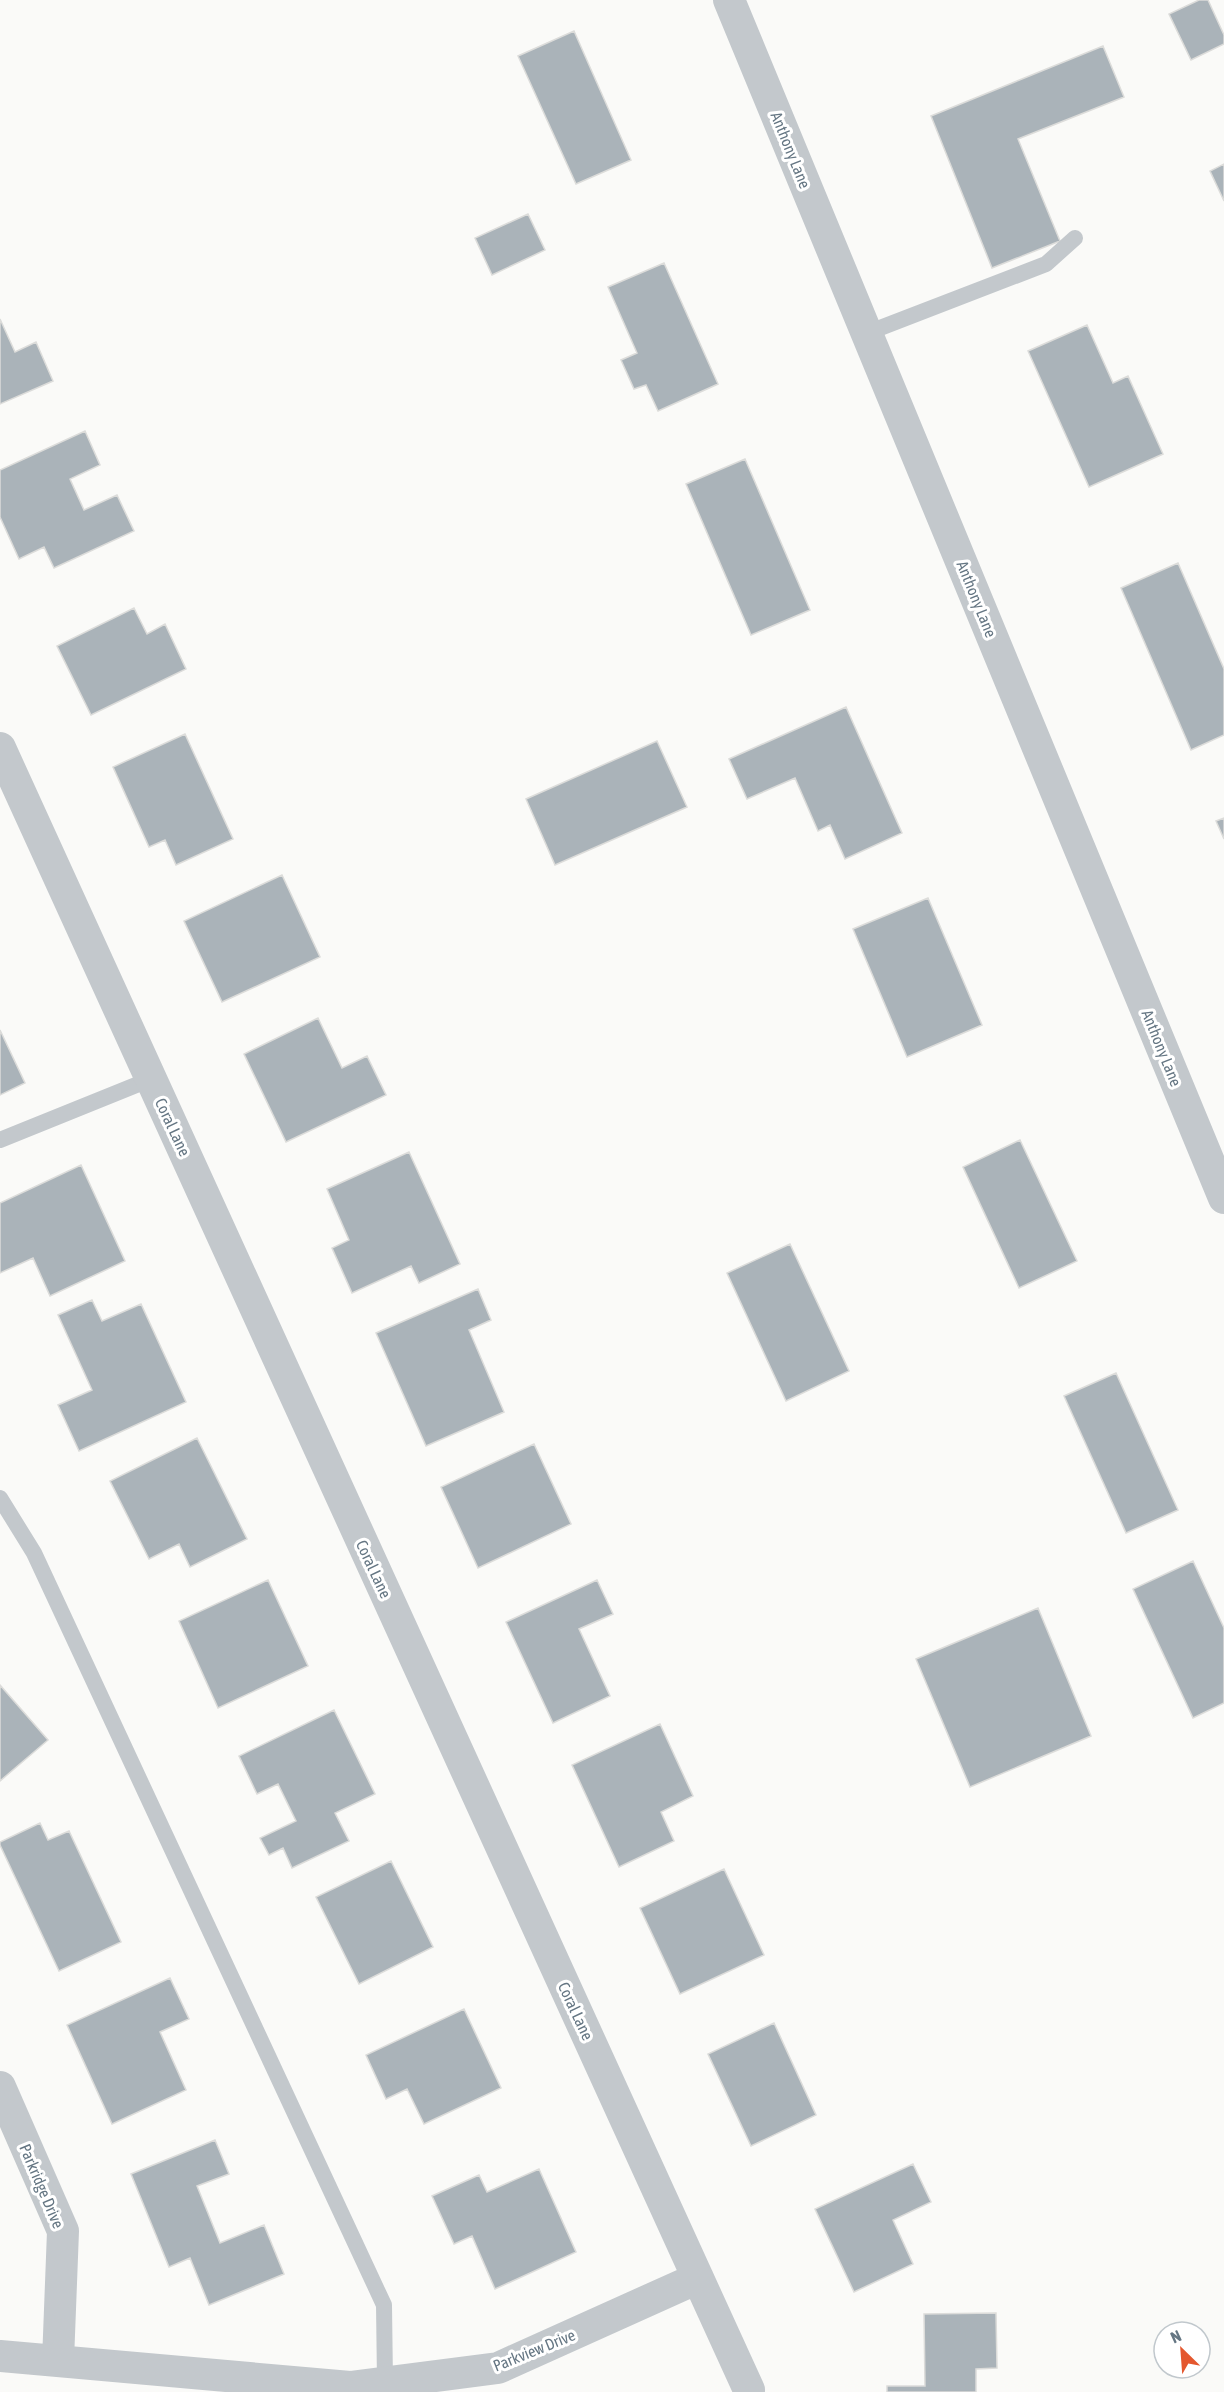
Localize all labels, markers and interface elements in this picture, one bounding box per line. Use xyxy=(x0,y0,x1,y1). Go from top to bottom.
street label: Anthony Lane xyxy=(767,109,814,191)
street label: Anthony Lane xyxy=(953,558,1000,640)
street label: Anthony Lane xyxy=(1138,1007,1185,1089)
street label: Coral Lane xyxy=(152,1095,194,1159)
street label: Coral Lane xyxy=(353,1537,395,1601)
street label: Coral Lane xyxy=(555,1979,597,2043)
street label: Parkridge Drive xyxy=(15,2141,68,2231)
north arrow xyxy=(1152,2320,1212,2380)
street label: Parkview Drive xyxy=(490,2325,578,2375)
text: N xyxy=(1168,2326,1184,2347)

